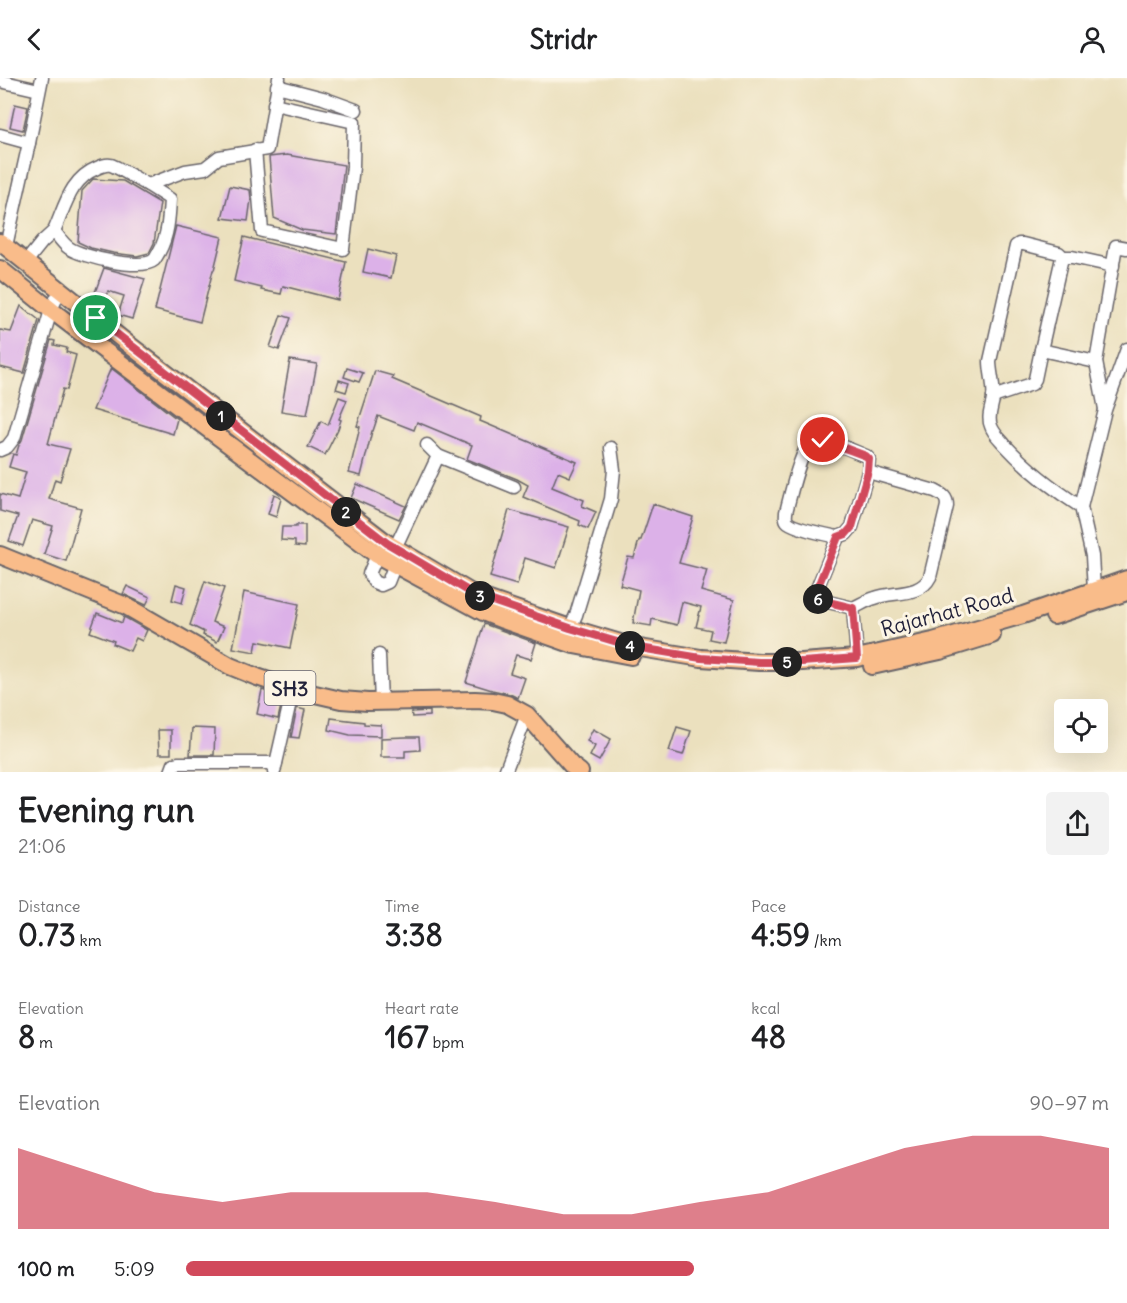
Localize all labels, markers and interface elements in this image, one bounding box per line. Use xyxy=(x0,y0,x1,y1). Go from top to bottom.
text: Stridr xyxy=(530,22,597,56)
icon: back xyxy=(18,23,51,56)
icon: person xyxy=(1076,23,1109,56)
pin xyxy=(70,292,121,343)
icon: arrive xyxy=(79,301,112,334)
pin: 1 xyxy=(206,401,236,431)
text: 1 xyxy=(218,406,224,426)
pin xyxy=(797,414,848,465)
icon: check xyxy=(806,423,839,456)
pin: 2 xyxy=(331,497,361,527)
text: 2 xyxy=(342,502,350,522)
pin: 3 xyxy=(465,581,495,611)
street label: Rajarhat Road xyxy=(878,581,1016,643)
pin: 6 xyxy=(803,584,833,614)
text: 3 xyxy=(475,586,485,606)
text: 6 xyxy=(813,589,823,609)
pin: 4 xyxy=(615,631,645,661)
text: 4 xyxy=(625,636,635,656)
pin: 5 xyxy=(772,647,802,677)
text: 5 xyxy=(782,652,792,672)
road number: SH3 xyxy=(264,671,316,705)
map controls xyxy=(1054,699,1108,753)
button: locate xyxy=(1054,699,1108,753)
text: Evening run xyxy=(18,789,194,831)
button: share xyxy=(1046,792,1109,855)
text: 21:06 xyxy=(18,833,66,858)
text: Distance xyxy=(18,896,80,916)
text: Time xyxy=(385,896,419,916)
text: Pace xyxy=(751,896,786,916)
text: 0.73 xyxy=(18,916,76,954)
text: 3:38 xyxy=(385,916,443,954)
text: 4:59 xyxy=(751,916,810,954)
text: km xyxy=(76,930,102,950)
text: /km xyxy=(810,930,842,950)
text: Elevation xyxy=(18,998,84,1018)
text: Heart rate xyxy=(385,998,459,1018)
text: kcal xyxy=(751,998,780,1018)
text: 8 xyxy=(18,1018,35,1056)
text: 167 xyxy=(385,1018,429,1056)
text: 48 xyxy=(751,1018,786,1056)
text: m xyxy=(35,1032,53,1052)
text: bpm xyxy=(429,1032,464,1052)
text: Elevation xyxy=(18,1090,100,1115)
text: 90–97 m xyxy=(1029,1090,1109,1115)
text: 100 m xyxy=(18,1256,75,1281)
text: 5:09 xyxy=(114,1256,155,1281)

